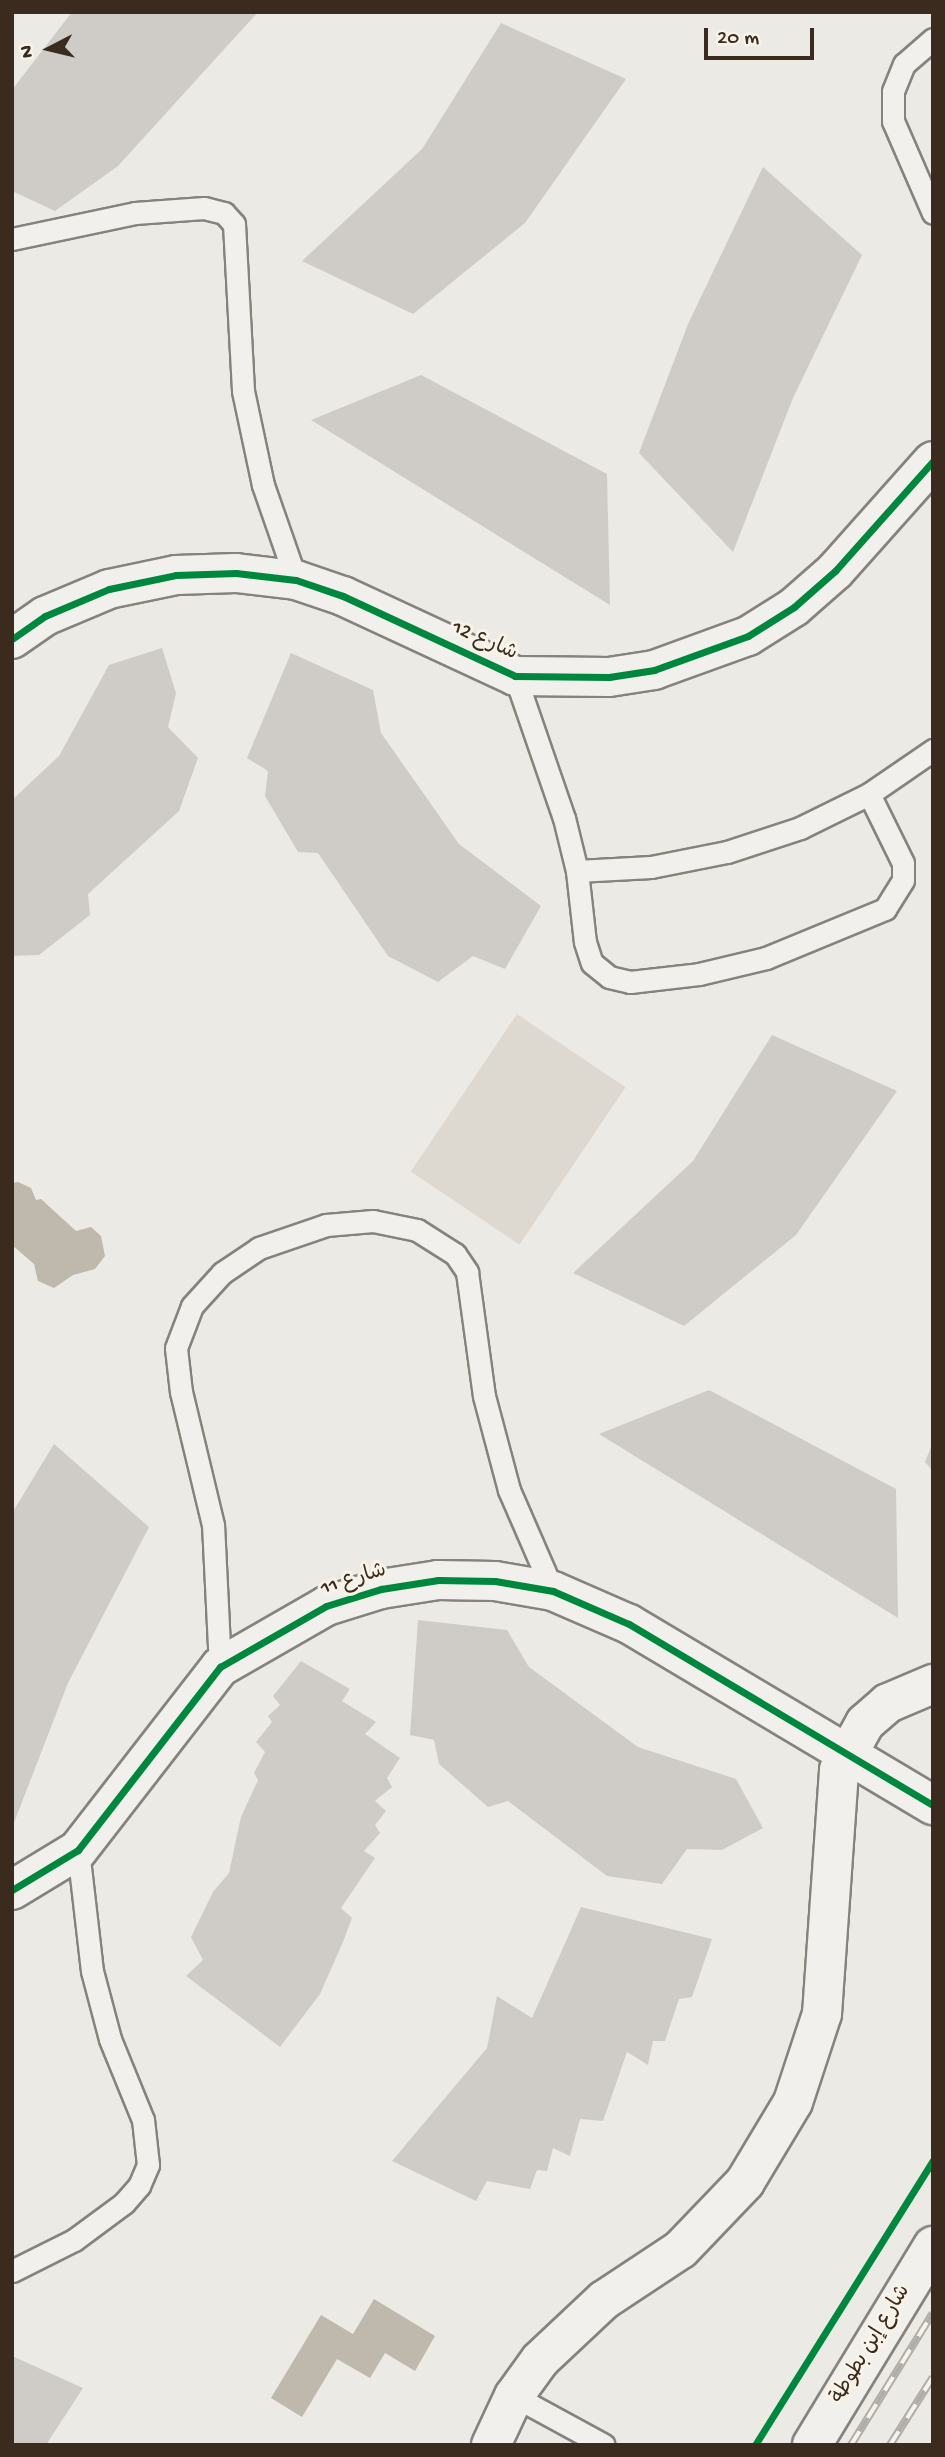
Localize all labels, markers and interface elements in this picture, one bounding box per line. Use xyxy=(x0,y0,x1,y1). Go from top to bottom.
north arrow xyxy=(14,14,84,84)
scale bar xyxy=(707,14,817,58)
text: 20 m xyxy=(717,27,759,52)
text: N xyxy=(15,44,40,59)
street label: شارع 12 xyxy=(447,616,521,668)
street label: شارع 11 xyxy=(318,1559,390,1603)
street label: شارع إبن بطوطة xyxy=(827,2281,917,2409)

